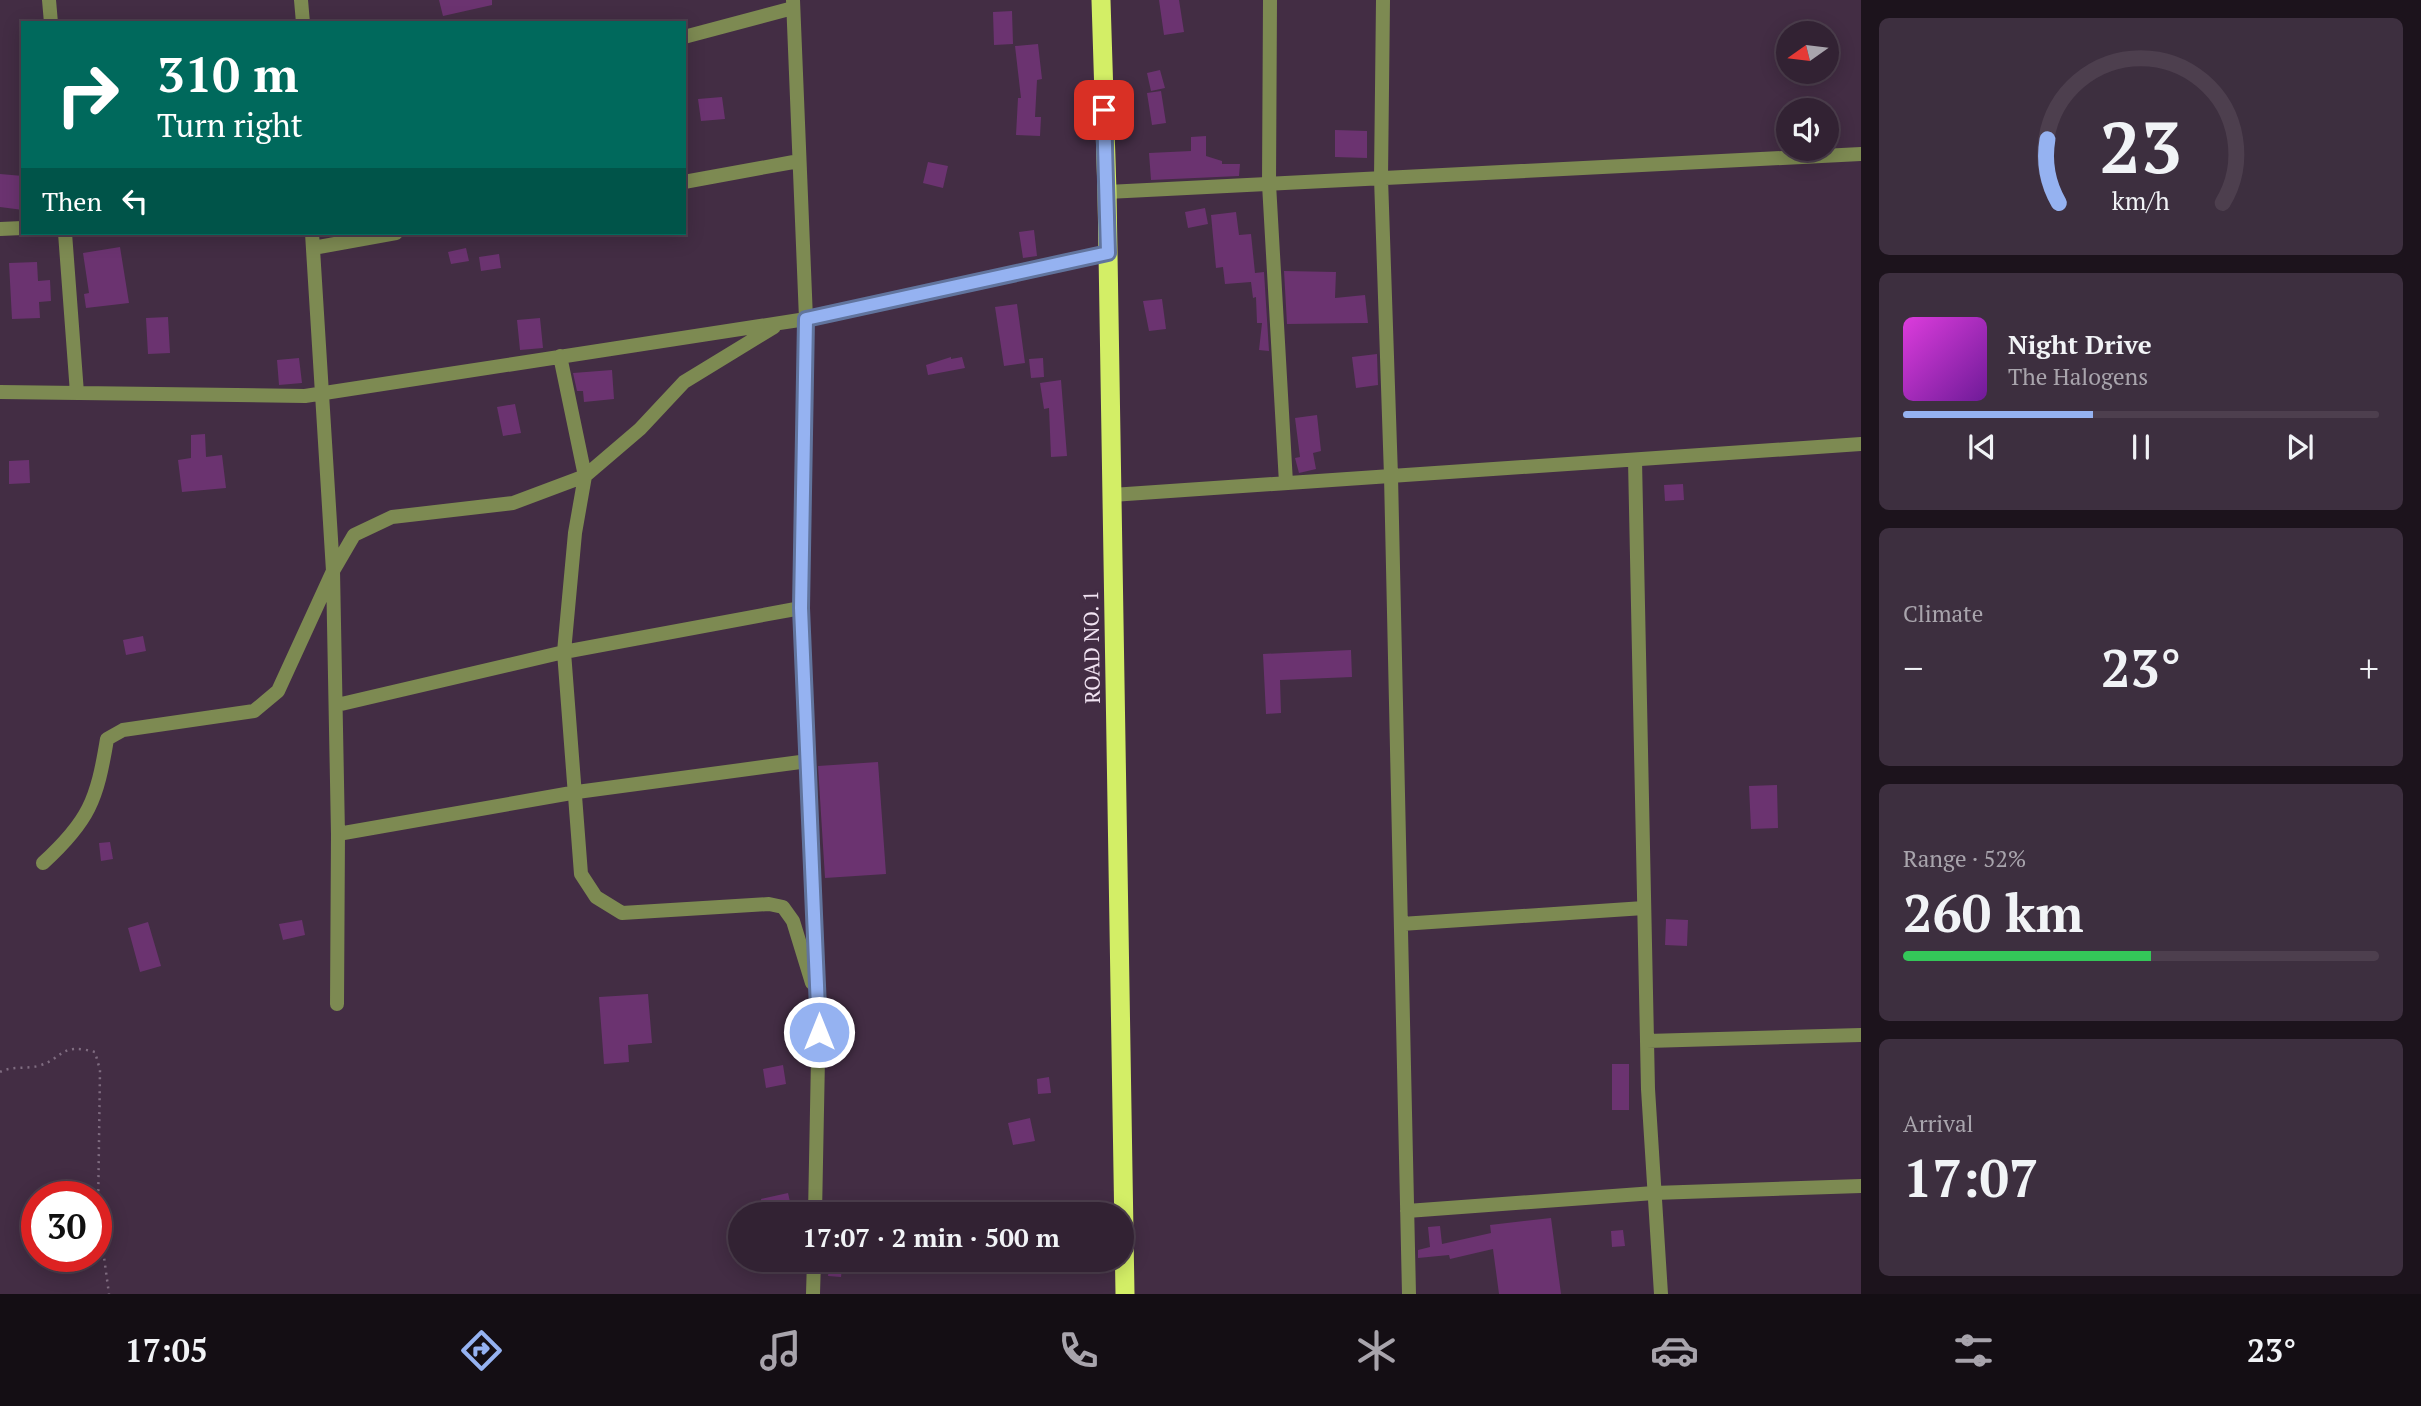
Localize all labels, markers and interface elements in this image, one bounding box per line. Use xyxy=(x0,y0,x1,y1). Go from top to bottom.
north arrow xyxy=(1776,21,1839,84)
map controls xyxy=(1776,21,1839,161)
text: 310 m xyxy=(157,41,299,106)
icon: right xyxy=(42,49,133,140)
pin xyxy=(1074,80,1134,140)
icon: arrive xyxy=(1085,91,1123,129)
text: 23 xyxy=(2100,97,2182,194)
button: sound xyxy=(1776,98,1839,161)
text: Turn right xyxy=(157,104,303,146)
icon: left xyxy=(116,182,154,220)
text: km/h xyxy=(2112,183,2170,216)
text: Then xyxy=(42,184,102,218)
text: Night Drive xyxy=(2008,327,2152,361)
text: The Halogens xyxy=(2008,361,2148,392)
icon: previous xyxy=(1963,428,2001,466)
icon: pause xyxy=(2122,428,2160,466)
icon: next xyxy=(2281,428,2319,466)
street label: ROAD NO. 1 xyxy=(1076,590,1106,704)
text: Climate xyxy=(1903,598,1983,629)
text: 23° xyxy=(2101,633,2181,702)
text: − xyxy=(1903,643,1923,693)
text: + xyxy=(2359,643,2379,693)
text: Range · 52% xyxy=(1903,843,2026,874)
text: 260 km xyxy=(1903,878,2084,947)
position arrow xyxy=(782,995,856,1069)
text: Arrival xyxy=(1903,1108,1974,1139)
text: 17:07 xyxy=(1903,1143,2038,1212)
speed limit sign: 30 xyxy=(21,1181,112,1272)
text: 17:07 · 2 min · 500 m xyxy=(802,1220,1060,1254)
icon: directions xyxy=(457,1326,506,1375)
icon: music xyxy=(756,1326,805,1375)
icon: phone xyxy=(1054,1326,1103,1375)
icon: climate xyxy=(1352,1326,1401,1375)
icon: car xyxy=(1650,1326,1699,1375)
icon: filters xyxy=(1949,1326,1998,1375)
text: 17:05 xyxy=(125,1329,208,1371)
text: 23° xyxy=(2247,1329,2296,1371)

